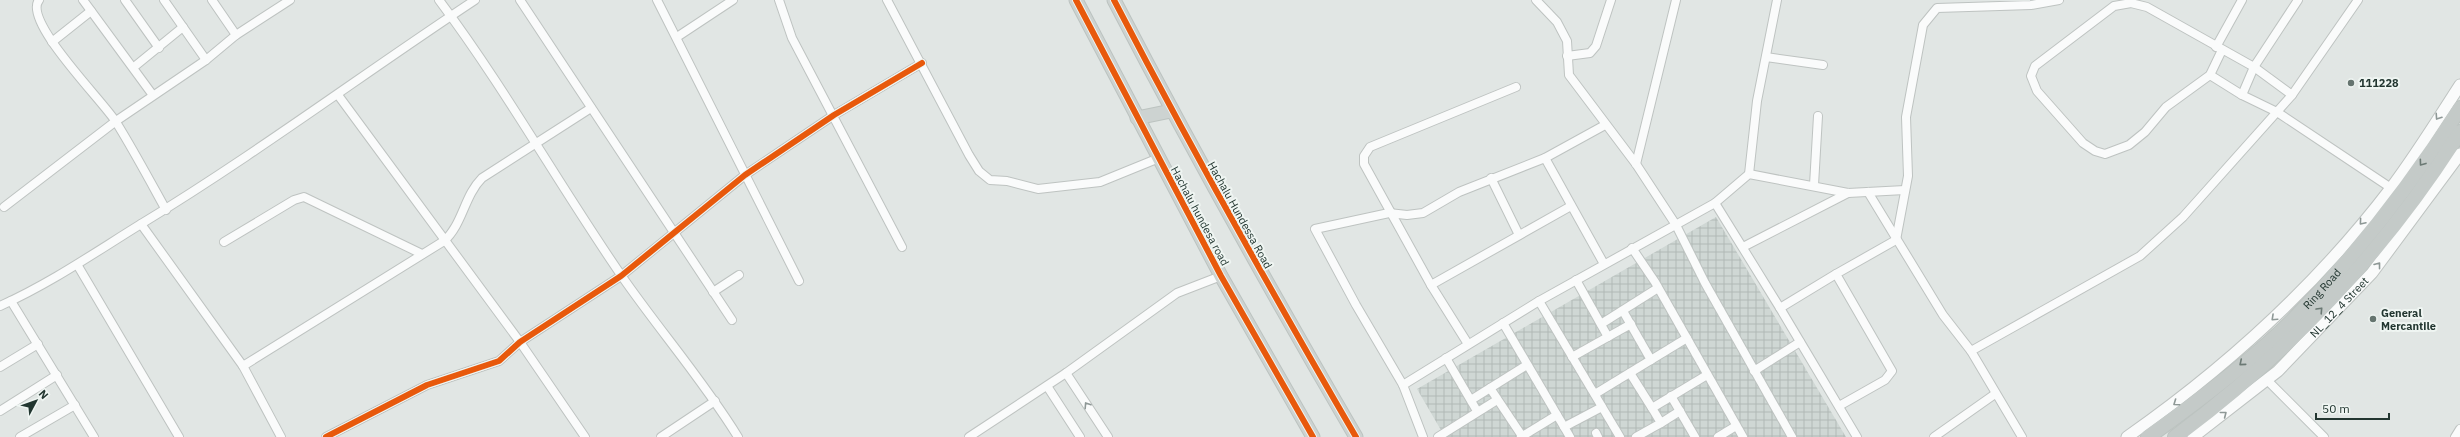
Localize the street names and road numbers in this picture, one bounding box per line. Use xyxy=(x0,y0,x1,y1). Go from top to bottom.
street label: Hachalu Hundessa Road xyxy=(1205,159,1275,271)
street label: Hachalu hundesa road xyxy=(1168,164,1232,268)
street label: Ring Road xyxy=(2300,266,2344,312)
street label: NL_12_4 Street xyxy=(2307,274,2372,340)

